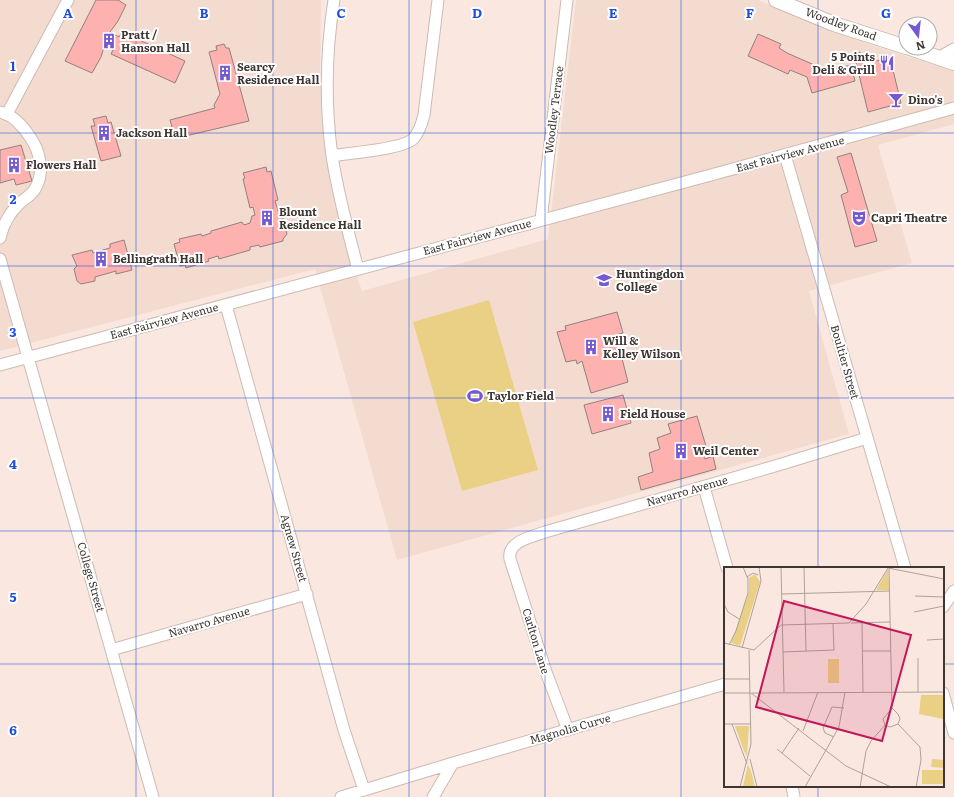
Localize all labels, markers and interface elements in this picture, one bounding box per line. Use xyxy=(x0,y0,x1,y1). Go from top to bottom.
text: A xyxy=(63,3,73,22)
text: B xyxy=(200,3,209,22)
text: C xyxy=(336,3,346,22)
text: D xyxy=(472,3,482,22)
text: E xyxy=(609,3,618,22)
text: F xyxy=(746,3,754,22)
street label: Woodley Road xyxy=(803,3,880,43)
text: G xyxy=(881,3,891,22)
north arrow xyxy=(898,16,938,56)
place label: Pratt / Hanson Hall xyxy=(121,26,190,55)
building icon: Pratt / Hanson Hall xyxy=(100,32,118,50)
text: N xyxy=(914,38,927,56)
place label: 5 Points Deli & Grill xyxy=(812,48,876,77)
restaurant icon: 5 Points Deli & Grill xyxy=(878,54,896,72)
text: 1 xyxy=(10,56,16,75)
place label: Searcy Residence Hall xyxy=(237,58,319,87)
building icon: Searcy Residence Hall xyxy=(216,64,234,82)
street label: Woodley Terrace xyxy=(540,65,566,155)
bar icon: Dino's xyxy=(887,91,905,109)
place label: Dino's xyxy=(908,91,943,107)
building icon: Jackson Hall xyxy=(95,124,113,142)
place label: Jackson Hall xyxy=(116,124,187,140)
street label: East Fairview Avenue xyxy=(734,131,846,175)
building icon: Flowers Hall xyxy=(5,156,23,174)
place label: Flowers Hall xyxy=(26,156,97,172)
text: 2 xyxy=(10,189,17,208)
place label: Blount Residence Hall xyxy=(279,203,361,232)
building icon: Blount Residence Hall xyxy=(258,209,276,227)
theatre icon: Capri Theatre xyxy=(850,209,868,227)
place label: Capri Theatre xyxy=(871,209,947,225)
street label: East Fairview Avenue xyxy=(421,214,533,258)
building icon: Bellingrath Hall xyxy=(92,250,110,268)
place label: Bellingrath Hall xyxy=(113,250,203,266)
place label: Huntingdon College xyxy=(616,265,685,294)
school or university icon: Huntingdon College xyxy=(595,271,613,289)
street label: East Fairview Avenue xyxy=(108,298,220,342)
text: 3 xyxy=(9,322,17,341)
street label: Boultier Street xyxy=(828,323,864,401)
place label: Will & Kelley Wilson xyxy=(603,332,681,361)
building icon: Will & Kelley Wilson xyxy=(582,338,600,356)
sports icon: Taylor Field xyxy=(466,387,484,405)
place label: Taylor Field xyxy=(487,387,554,403)
building icon: Field House xyxy=(599,405,617,423)
place label: Field House xyxy=(620,405,686,421)
building icon: Weil Center xyxy=(672,442,690,460)
place label: Weil Center xyxy=(693,442,759,458)
text: 4 xyxy=(9,454,17,473)
street label: Navarro Avenue xyxy=(644,471,730,509)
street label: Agnew Street xyxy=(278,512,312,584)
street label: College Street xyxy=(74,540,110,614)
inset map xyxy=(724,567,944,787)
text: 5 xyxy=(9,587,17,606)
street label: Navarro Avenue xyxy=(166,602,252,640)
street label: Carlton Lane xyxy=(519,606,555,676)
street label: Magnolia Curve xyxy=(527,709,612,747)
text: 6 xyxy=(9,720,17,739)

